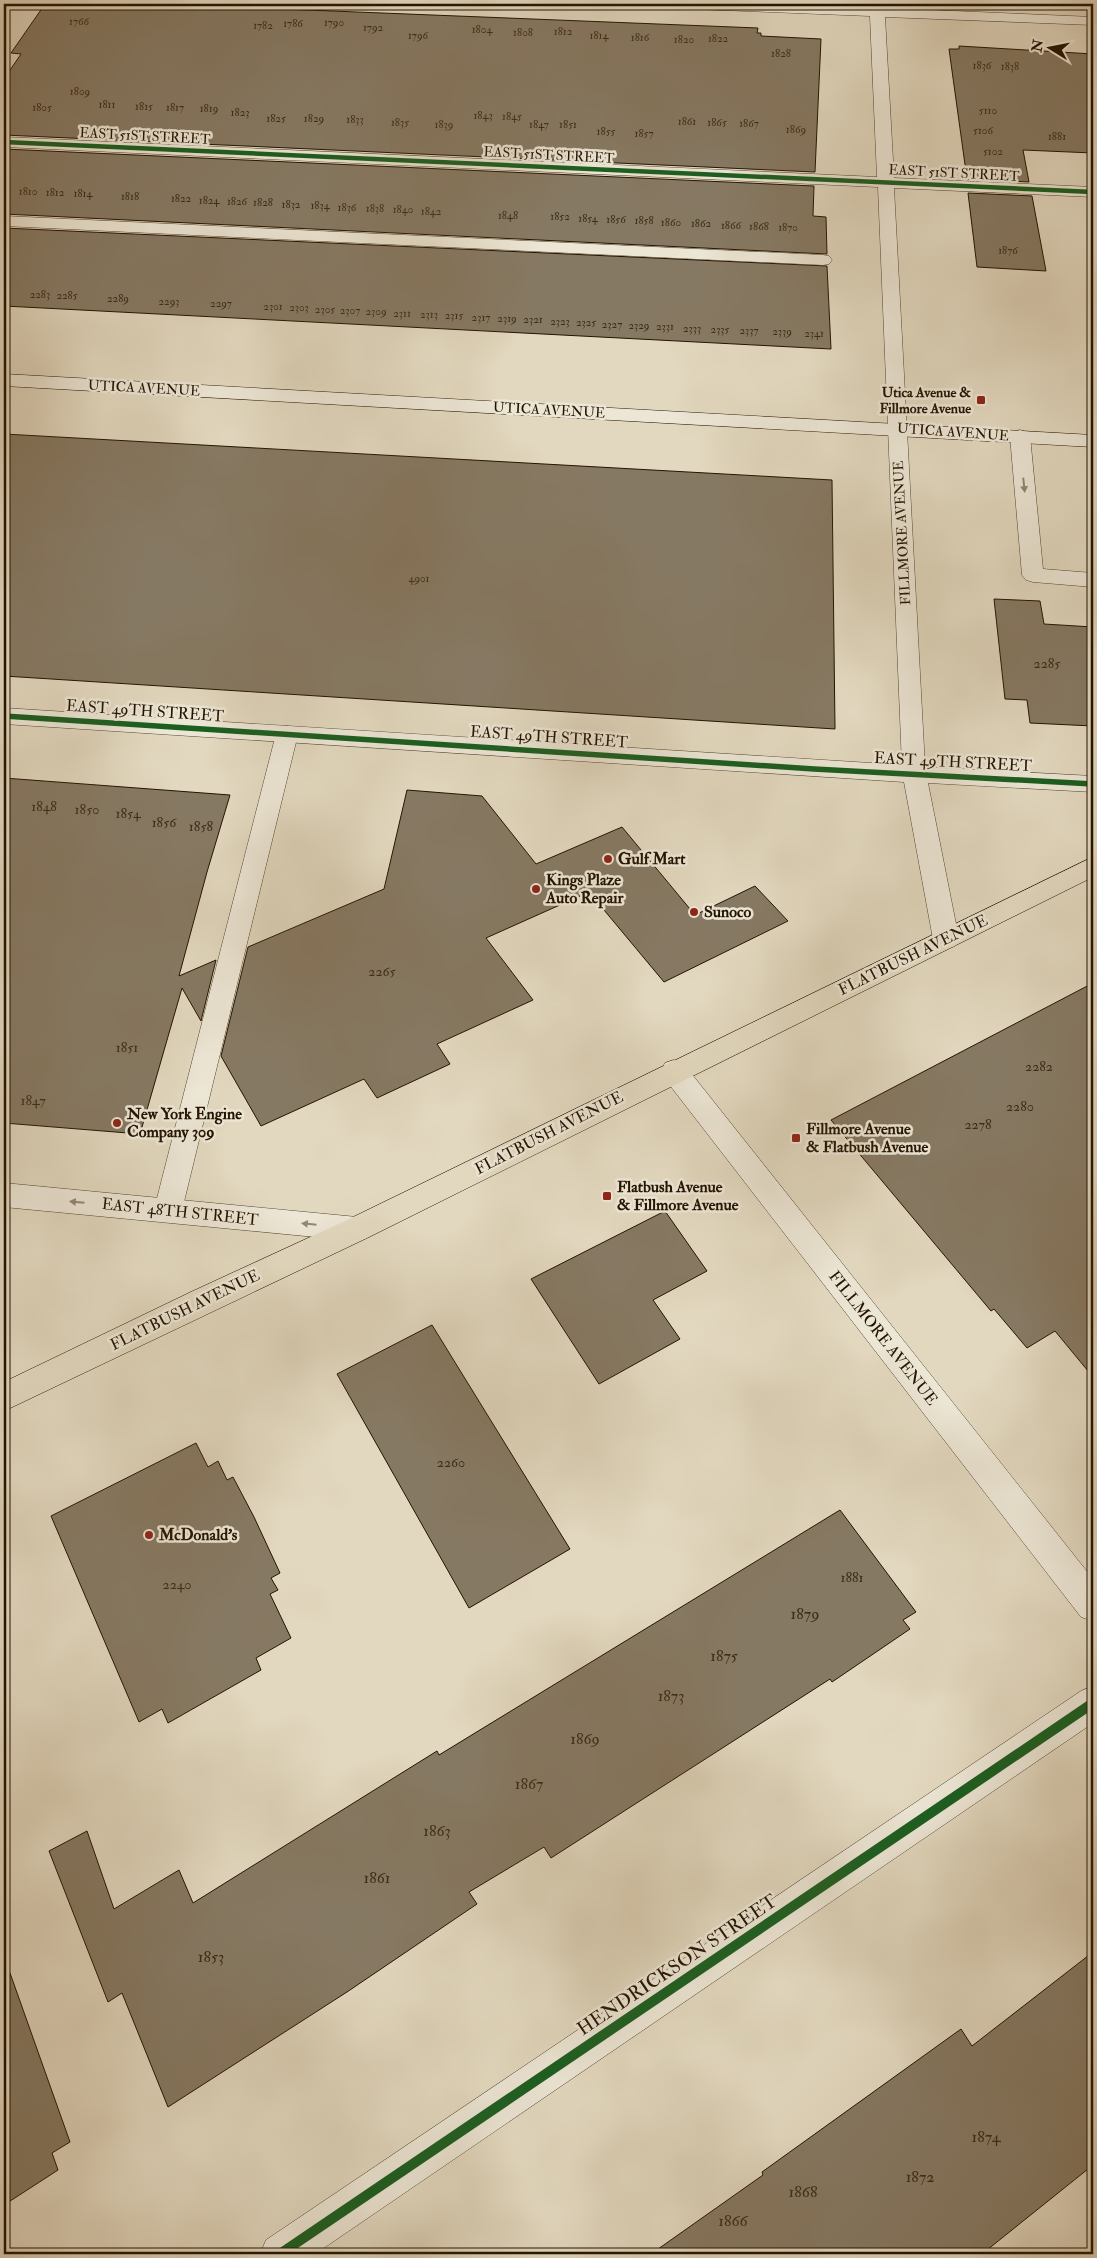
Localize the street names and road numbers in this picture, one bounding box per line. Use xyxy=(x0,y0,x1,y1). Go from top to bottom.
street label: EAST 51ST STREET xyxy=(79,124,212,148)
street label: EAST 51ST STREET xyxy=(483,143,616,167)
street label: EAST 51ST STREET xyxy=(888,161,1021,185)
street label: UTICA AVENUE xyxy=(88,377,200,399)
street label: UTICA AVENUE xyxy=(493,399,605,421)
street label: UTICA AVENUE xyxy=(896,420,1010,444)
street label: FILLMORE AVENUE xyxy=(890,460,914,606)
street label: EAST 49TH STREET xyxy=(65,696,225,727)
street label: EAST 49TH STREET xyxy=(469,722,629,753)
street label: EAST 49TH STREET xyxy=(873,748,1033,776)
street label: FLATBUSH AVENUE xyxy=(835,910,991,1000)
street label: FLATBUSH AVENUE xyxy=(471,1087,627,1179)
street label: EAST 48TH STREET xyxy=(101,1194,259,1230)
street label: FLATBUSH AVENUE xyxy=(107,1265,263,1355)
street label: FILLMORE AVENUE xyxy=(824,1267,942,1409)
street label: HENDRICKSON STREET xyxy=(572,1889,782,2041)

